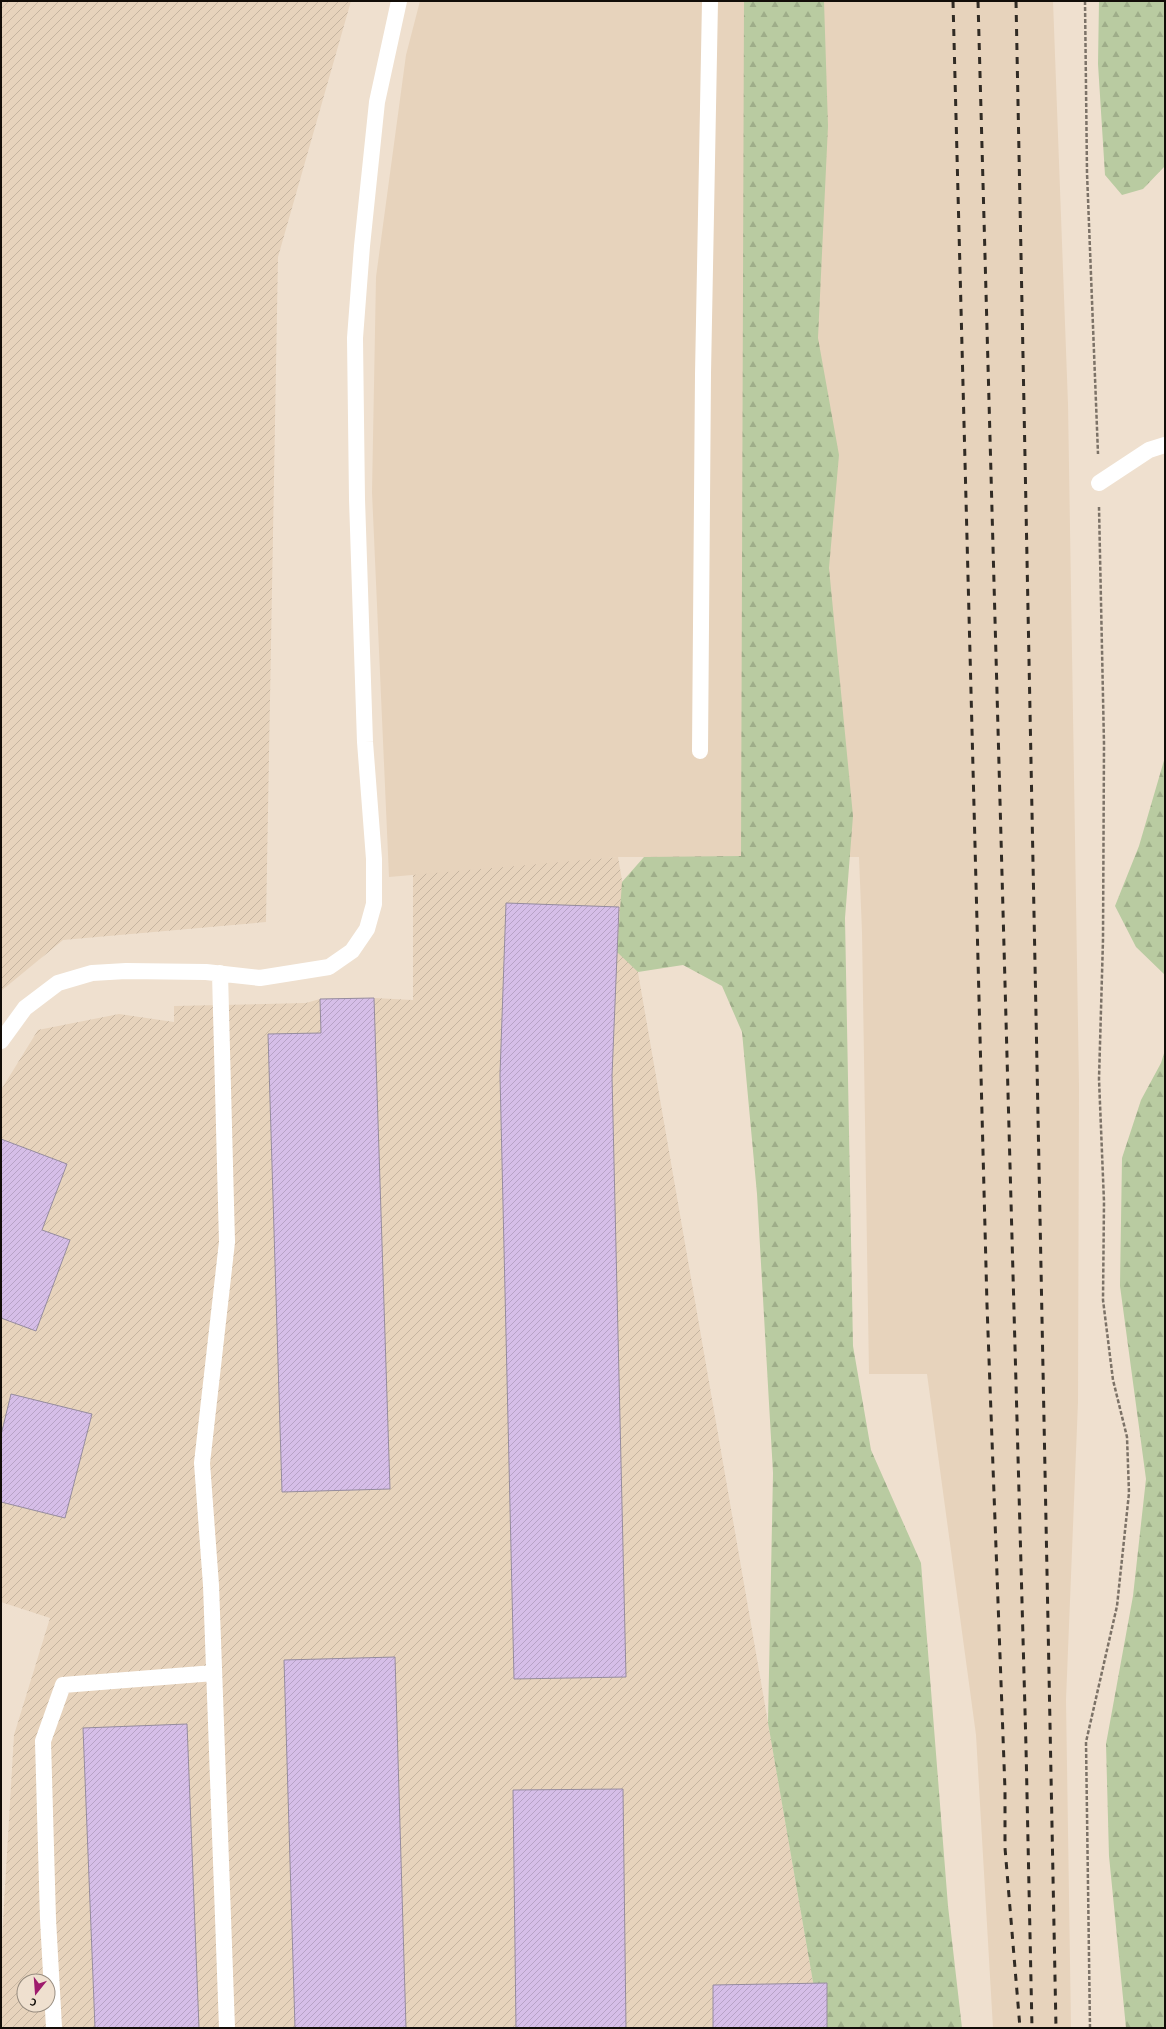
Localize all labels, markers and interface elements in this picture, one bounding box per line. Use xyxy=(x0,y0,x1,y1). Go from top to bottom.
north arrow xyxy=(16,1973,56,2013)
text: С xyxy=(29,1996,38,2008)

